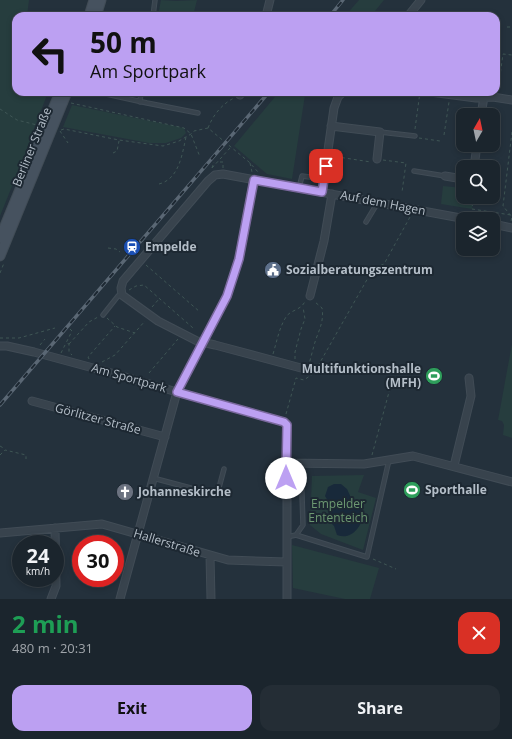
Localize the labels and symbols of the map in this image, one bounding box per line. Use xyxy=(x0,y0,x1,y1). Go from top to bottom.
street label: Berliner Straße xyxy=(8,104,55,189)
north arrow xyxy=(456,108,500,152)
pin xyxy=(309,149,343,183)
street label: Auf dem Hagen xyxy=(339,186,427,219)
station icon: Empelde xyxy=(122,237,142,257)
place label: Empelde xyxy=(145,238,197,255)
public building icon: Sozialberatungszentrum xyxy=(263,260,283,280)
place label: Sozialberatungszentrum xyxy=(286,261,433,278)
street label: Am Sportpark xyxy=(90,359,169,397)
place label: Multifunktionshalle (MFH) xyxy=(302,360,421,391)
sports icon: Multifunktionshalle (MFH) xyxy=(424,366,444,386)
street label: Görlitzer Straße xyxy=(53,399,143,438)
position arrow xyxy=(265,457,307,499)
sports icon: Sporthalle xyxy=(402,480,422,500)
place label: Sporthalle xyxy=(425,481,487,498)
church icon: Johanneskirche xyxy=(115,482,135,502)
place label: Johanneskirche xyxy=(137,483,231,500)
park label: Empelder Ententeich xyxy=(308,495,368,526)
street label: Hallerstraße xyxy=(132,524,203,561)
speed limit sign: 30 xyxy=(72,535,124,587)

